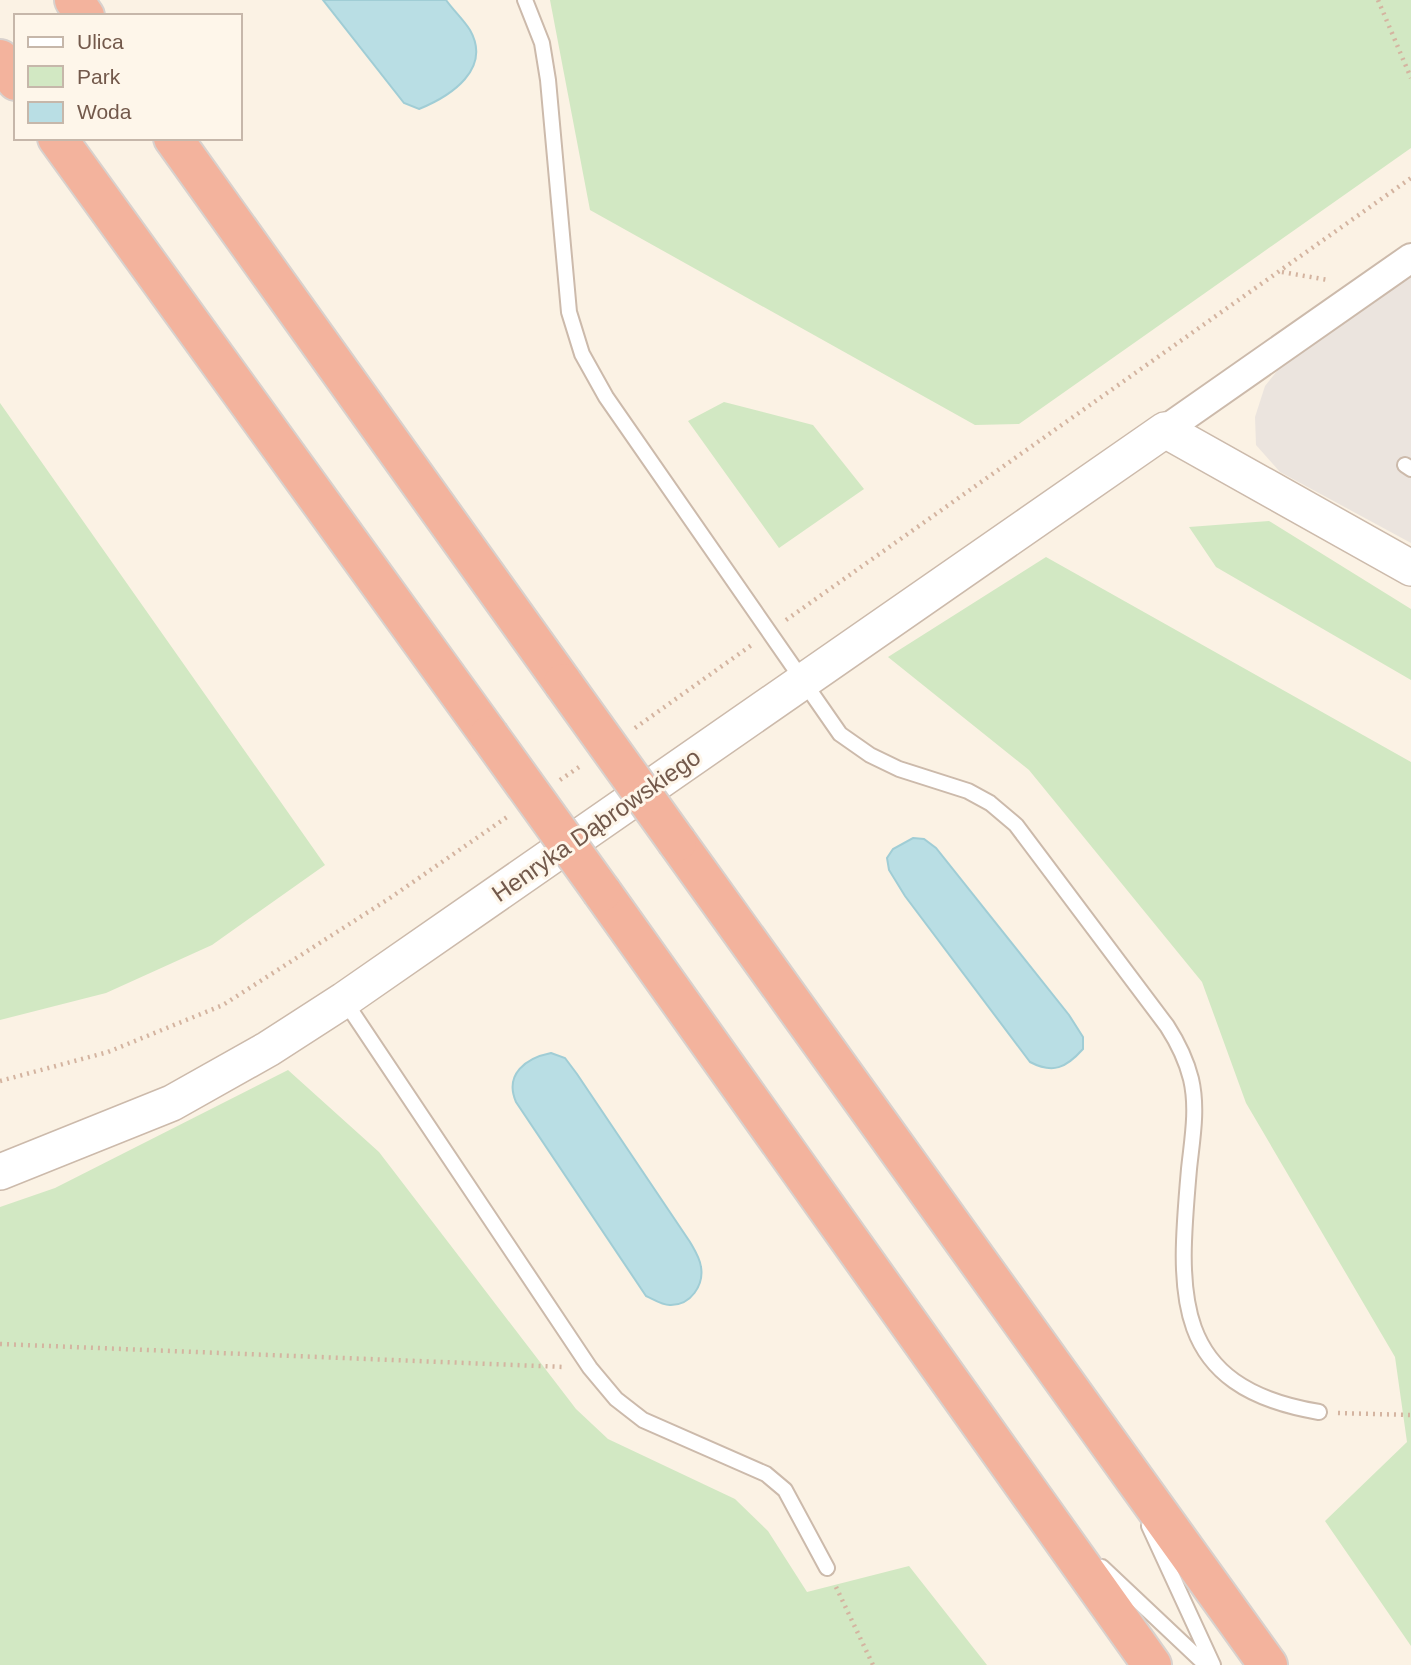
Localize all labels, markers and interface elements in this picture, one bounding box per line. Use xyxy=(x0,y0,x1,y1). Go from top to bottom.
legend xyxy=(14,14,242,140)
text: Ulica xyxy=(77,30,124,53)
text: Park xyxy=(77,65,121,88)
text: Woda xyxy=(77,100,132,123)
street label: Henryka Dąbrowskiego xyxy=(487,743,705,907)

